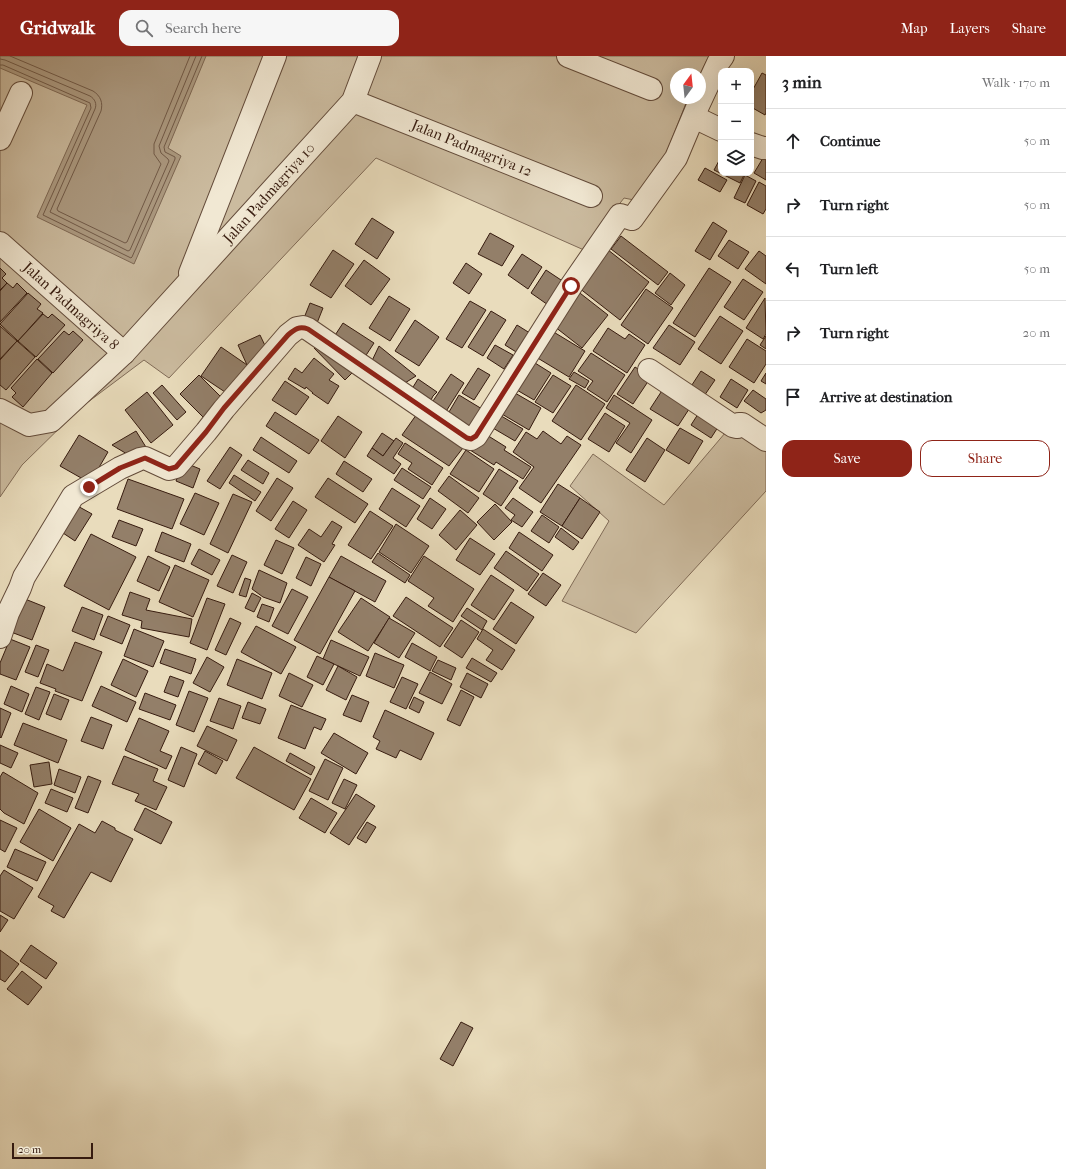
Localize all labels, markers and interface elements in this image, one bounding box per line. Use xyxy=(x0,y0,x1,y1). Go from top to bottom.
search box xyxy=(119,10,399,46)
text: Gridwalk xyxy=(20,17,95,39)
icon: search xyxy=(133,17,155,39)
text: Search here xyxy=(165,19,241,37)
text: Map xyxy=(901,20,928,37)
text: Layers xyxy=(950,20,990,37)
text: Share xyxy=(1012,20,1046,37)
north arrow xyxy=(670,68,706,104)
map controls xyxy=(718,68,754,176)
button: + xyxy=(718,68,754,104)
text: 3 min xyxy=(782,72,822,92)
text: Walk · 170 m xyxy=(982,75,1050,90)
button: − xyxy=(718,104,754,140)
street label: Jalan Padmagriya 12 xyxy=(408,115,535,180)
icon: ahead xyxy=(782,130,804,152)
text: Continue xyxy=(820,132,880,150)
text: 50 m xyxy=(1024,133,1050,148)
street label: Jalan Padmagriya 10 xyxy=(219,139,319,248)
button: layers xyxy=(718,140,754,176)
icon: right xyxy=(782,194,804,216)
text: Turn right xyxy=(820,196,889,214)
text: 50 m xyxy=(1024,197,1050,212)
street label: Jalan Padmagriya 8 xyxy=(19,258,123,354)
icon: left xyxy=(782,258,804,280)
text: Turn left xyxy=(820,260,878,278)
text: 50 m xyxy=(1024,261,1050,276)
route start xyxy=(562,277,580,295)
icon: right xyxy=(782,322,804,344)
text: Turn right xyxy=(820,324,889,342)
text: 20 m xyxy=(1023,325,1050,340)
icon: arrive xyxy=(782,386,804,408)
text: Arrive at destination xyxy=(820,388,952,406)
button: Save xyxy=(782,440,912,477)
button: Share xyxy=(920,440,1050,477)
route end xyxy=(80,478,98,496)
scale bar xyxy=(12,1141,93,1160)
text: 20 m xyxy=(18,1143,41,1156)

